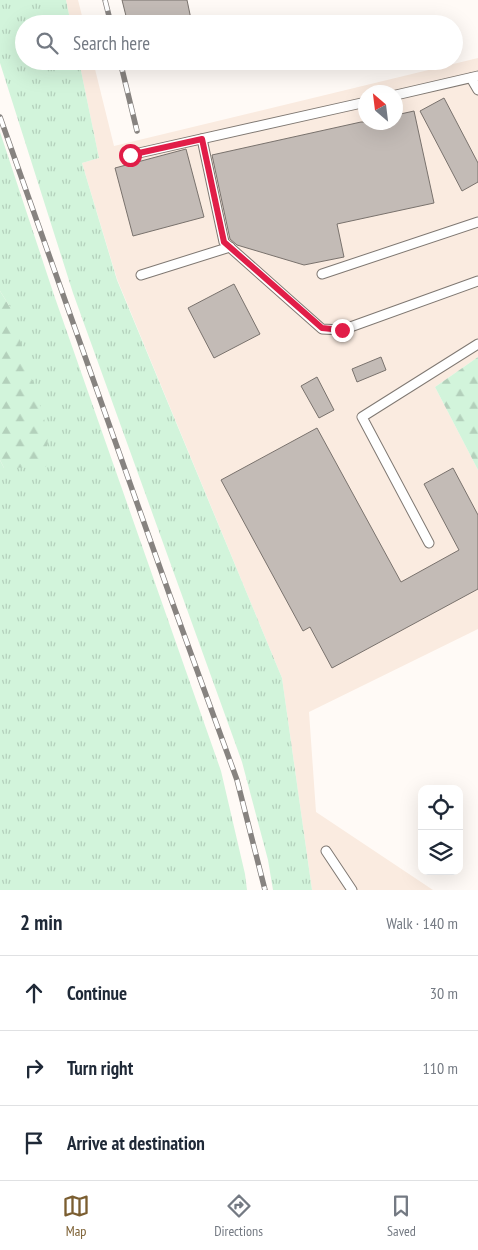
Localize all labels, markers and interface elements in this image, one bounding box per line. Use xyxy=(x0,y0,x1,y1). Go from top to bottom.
search box xyxy=(15,15,463,70)
icon: search xyxy=(33,29,61,57)
text: Search here xyxy=(73,31,150,55)
north arrow xyxy=(358,85,403,130)
route start xyxy=(119,144,142,167)
route end xyxy=(331,319,354,342)
map controls xyxy=(418,785,463,875)
button: locate xyxy=(418,785,463,830)
button: layers xyxy=(418,830,463,875)
text: 2 min xyxy=(20,909,62,936)
text: Walk · 140 m xyxy=(386,913,458,933)
icon: ahead xyxy=(20,979,48,1007)
text: Continue xyxy=(67,981,127,1005)
text: 30 m xyxy=(430,983,458,1003)
icon: right xyxy=(20,1054,48,1082)
text: Turn right xyxy=(67,1056,133,1080)
text: 110 m xyxy=(423,1058,458,1078)
icon: arrive xyxy=(20,1129,48,1157)
text: Arrive at destination xyxy=(67,1131,205,1155)
tab: Map xyxy=(62,1192,90,1240)
tab: Directions xyxy=(214,1192,263,1240)
tab: Saved xyxy=(387,1192,416,1240)

